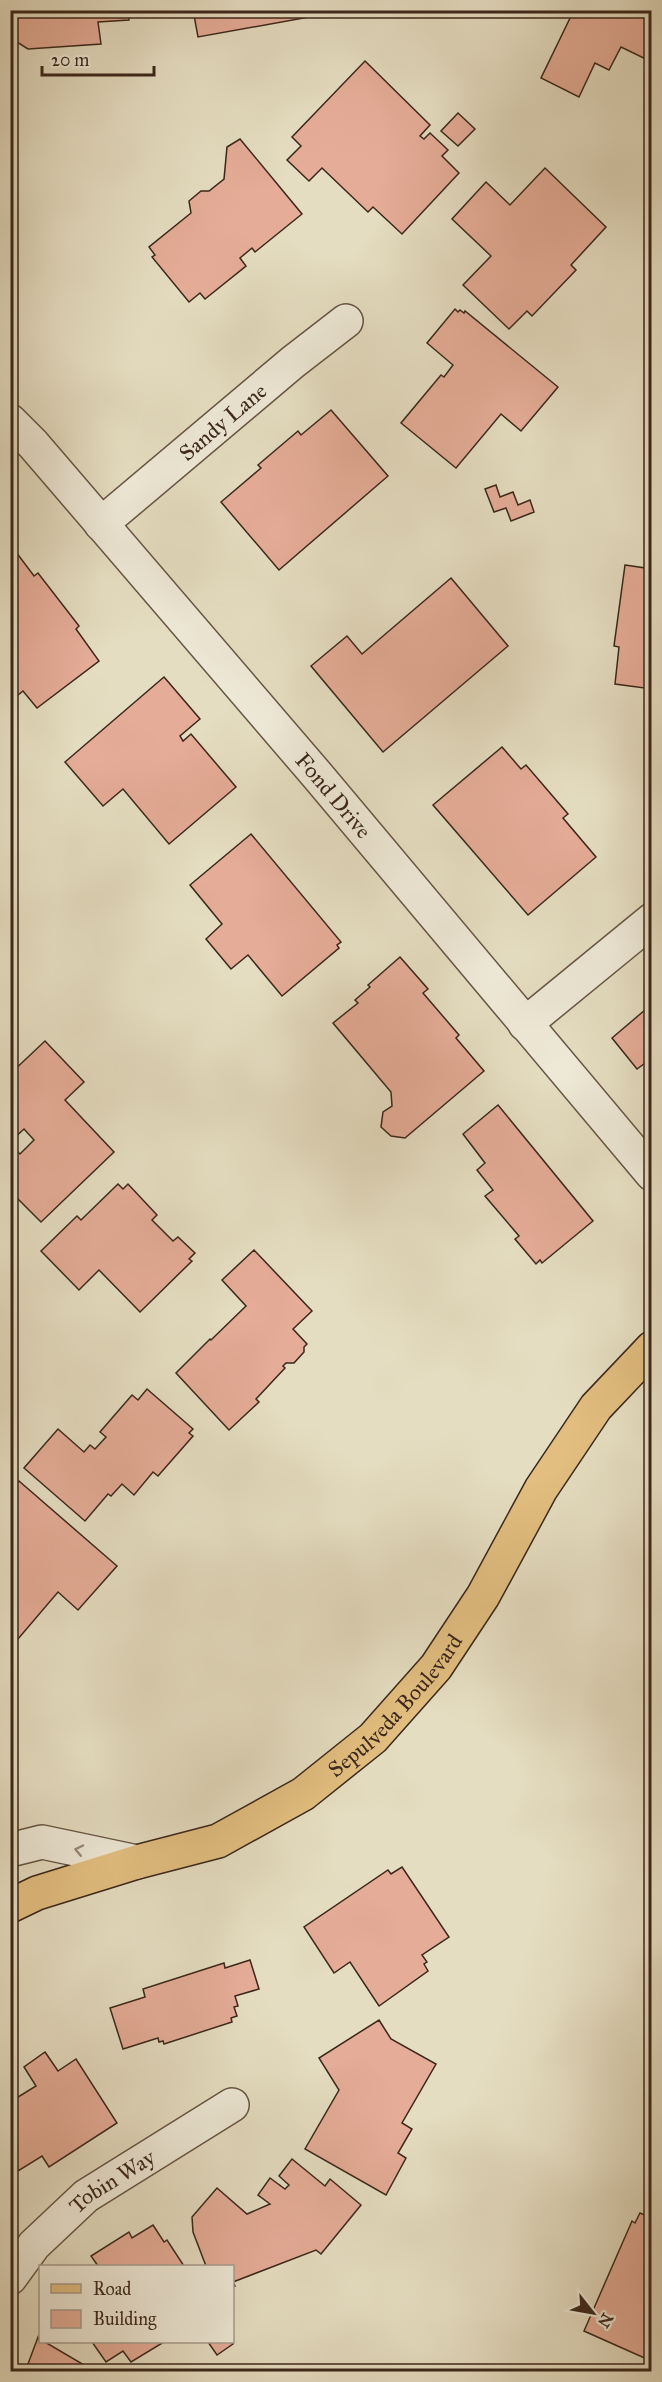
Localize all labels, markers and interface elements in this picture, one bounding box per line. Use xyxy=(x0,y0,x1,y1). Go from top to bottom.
scale bar xyxy=(42,39,154,77)
text: 20 m xyxy=(51,49,89,71)
street label: Sandy Lane xyxy=(173,377,272,466)
street label: Fond Drive xyxy=(290,747,377,844)
street label: Sepulveda Boulevard xyxy=(322,1629,468,1783)
one-way arrow xyxy=(75,1844,85,1857)
street label: Tobin Way xyxy=(63,2143,160,2219)
legend xyxy=(39,2265,234,2343)
text: Road xyxy=(93,2278,131,2300)
north arrow xyxy=(563,2283,623,2343)
text: Building xyxy=(93,2308,157,2331)
text: N xyxy=(594,2310,617,2332)

